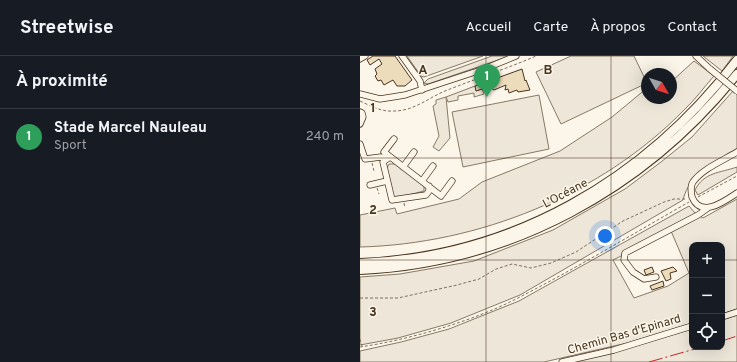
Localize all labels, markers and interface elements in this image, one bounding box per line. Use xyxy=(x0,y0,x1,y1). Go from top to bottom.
text: Streetwise xyxy=(20,16,113,40)
text: Accueil xyxy=(465,19,511,36)
text: Carte xyxy=(533,19,568,36)
text: À propos xyxy=(590,19,646,36)
text: Contact xyxy=(668,19,717,36)
text: A xyxy=(418,63,428,79)
text: B xyxy=(544,63,553,79)
pin: 1 xyxy=(474,64,500,97)
north arrow xyxy=(641,68,677,104)
text: À proximité xyxy=(16,71,108,93)
text: 1 xyxy=(370,101,376,117)
text: Stade Marcel Nauleau xyxy=(54,119,207,138)
text: 1 xyxy=(26,129,32,145)
text: 240 m xyxy=(306,129,344,145)
text: Sport xyxy=(54,138,87,154)
street label: L’Océane xyxy=(540,175,591,212)
text: 2 xyxy=(369,203,377,219)
your location xyxy=(595,226,615,246)
map controls xyxy=(689,242,725,350)
button: + xyxy=(689,242,725,278)
button: − xyxy=(689,278,725,314)
text: 3 xyxy=(369,305,377,321)
street label: Chemin Bas d'Epinard xyxy=(566,311,683,359)
button: locate xyxy=(689,314,725,350)

